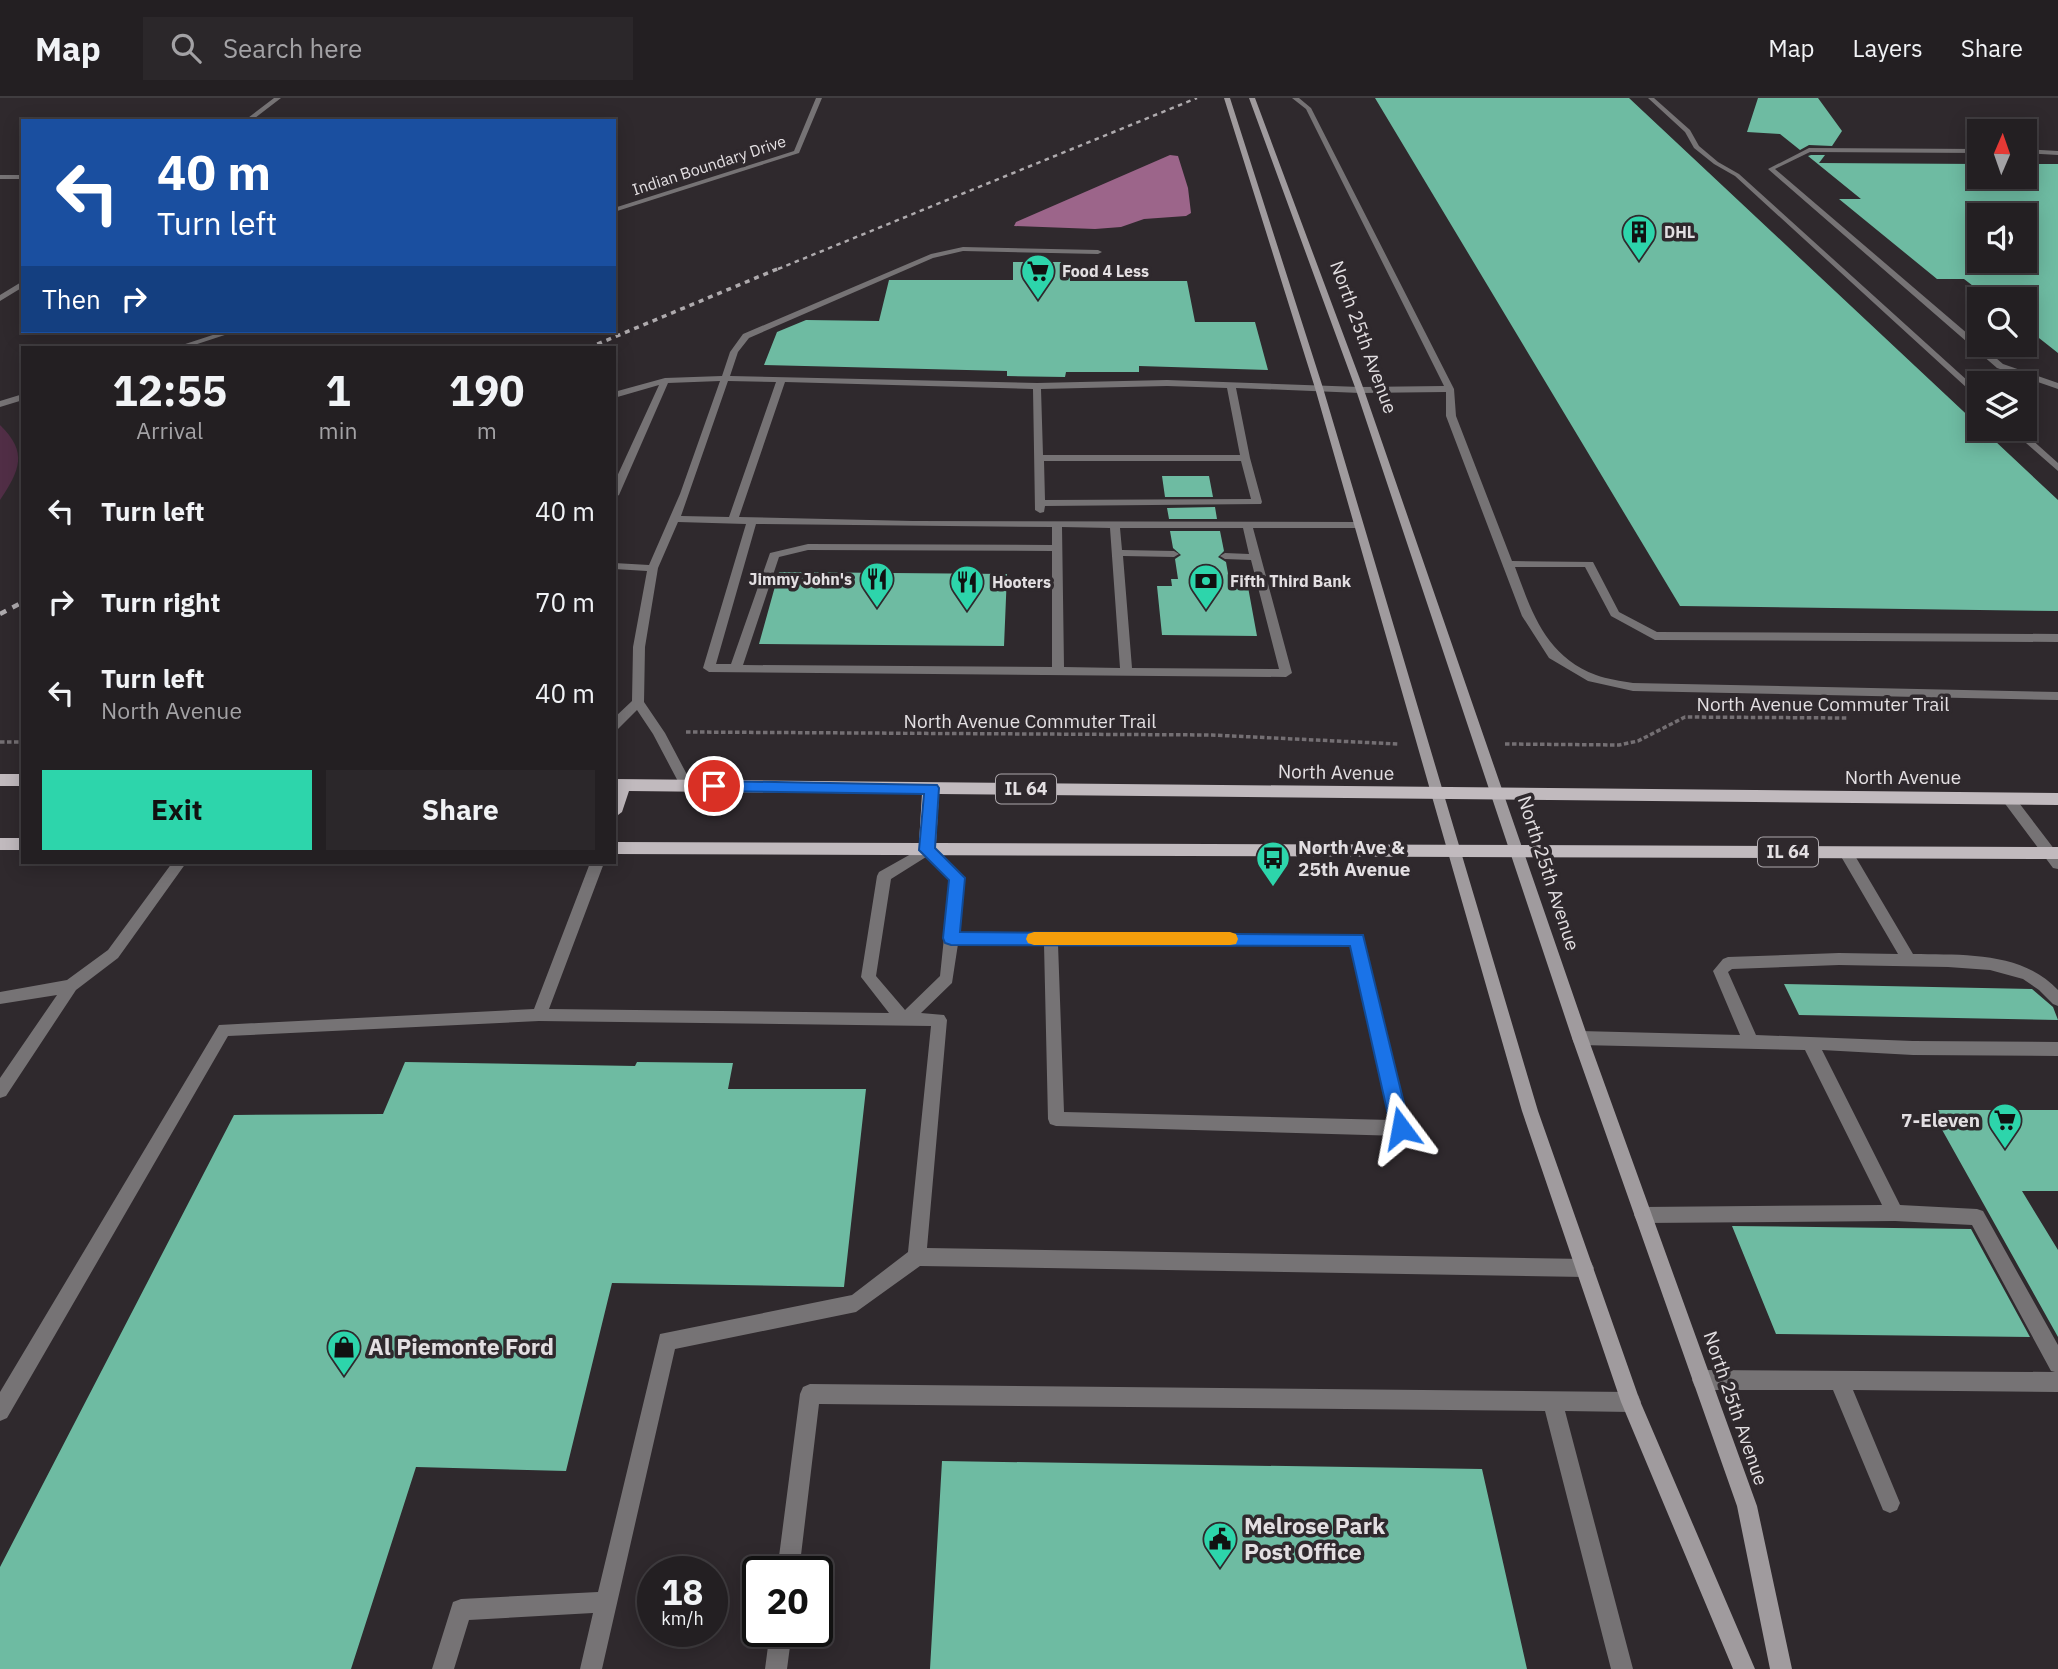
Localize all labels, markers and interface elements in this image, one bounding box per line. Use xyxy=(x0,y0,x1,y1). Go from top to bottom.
search box xyxy=(143,17,633,80)
text: Map xyxy=(35,27,101,70)
icon: search xyxy=(167,29,205,67)
text: Search here xyxy=(223,31,362,65)
text: Map xyxy=(1768,32,1815,64)
text: Layers xyxy=(1853,32,1923,64)
text: Share xyxy=(1961,32,2023,64)
north arrow xyxy=(1967,119,2037,189)
map controls xyxy=(1967,119,2037,441)
street label: Indian Boundary Drive xyxy=(630,131,789,199)
text: 40 m xyxy=(157,140,271,203)
icon: left xyxy=(42,147,133,238)
text: Turn left xyxy=(157,202,277,244)
button: sound xyxy=(1967,203,2037,273)
building icon: DHL xyxy=(1620,213,1658,262)
place label: DHL xyxy=(1664,222,1695,242)
supermarket icon: Food 4 Less xyxy=(1019,252,1057,301)
street label: North 25th Avenue xyxy=(1325,257,1403,417)
place label: Food 4 Less xyxy=(1062,261,1149,281)
icon: right xyxy=(115,280,153,318)
text: Then xyxy=(42,282,101,316)
button: search xyxy=(1967,287,2037,357)
text: 12:55 xyxy=(112,363,227,418)
text: 1 xyxy=(325,363,351,418)
text: 190 xyxy=(449,363,525,418)
button: layers xyxy=(1967,371,2037,441)
text: Arrival xyxy=(136,415,203,445)
text: min xyxy=(319,415,357,445)
text: m xyxy=(477,415,497,445)
icon: left xyxy=(42,492,80,530)
text: Turn left xyxy=(101,494,204,528)
text: 40 m xyxy=(535,494,595,528)
restaurant icon: Jimmy John's xyxy=(858,560,896,609)
bank icon: Fifth Third Bank xyxy=(1187,562,1225,611)
restaurant icon: Hooters xyxy=(948,563,986,612)
place label: Jimmy John's xyxy=(749,569,852,589)
place label: Fifth Third Bank xyxy=(1230,571,1352,591)
place label: Hooters xyxy=(992,572,1051,592)
icon: right xyxy=(42,583,80,621)
text: Turn right xyxy=(101,585,220,619)
text: 70 m xyxy=(535,585,595,619)
text: Turn left xyxy=(101,661,204,695)
icon: left xyxy=(42,674,80,712)
text: 40 m xyxy=(535,676,595,710)
street label: North Avenue Commuter Trail xyxy=(1697,692,1949,716)
text: North Avenue xyxy=(101,695,242,725)
street label: North Avenue Commuter Trail xyxy=(904,709,1156,733)
pin xyxy=(684,756,744,816)
street label: North Avenue xyxy=(1278,759,1394,785)
street label: North Avenue xyxy=(1845,765,1961,789)
icon: arrive xyxy=(695,767,733,805)
button: Exit xyxy=(42,770,312,850)
button: Share xyxy=(326,770,595,850)
road number: IL 64 xyxy=(996,774,1056,804)
street label: North 25th Avenue xyxy=(1513,793,1585,953)
place label: North Ave & 25th Avenue xyxy=(1298,835,1410,881)
road number: IL 64 xyxy=(1758,838,1818,866)
bus stop icon: North Ave & 25th Avenue xyxy=(1254,839,1292,888)
position arrow xyxy=(1364,1091,1438,1165)
supermarket icon: 7-Eleven xyxy=(1986,1101,2024,1150)
place label: 7-Eleven xyxy=(1901,1108,1980,1132)
shop icon: Al Piemonte Ford xyxy=(325,1328,363,1377)
street label: North 25th Avenue xyxy=(1698,1328,1774,1488)
place label: Al Piemonte Ford xyxy=(368,1331,554,1361)
place label: Melrose Park Post Office xyxy=(1244,1510,1386,1566)
public building icon: Melrose Park Post Office xyxy=(1201,1520,1239,1569)
speed limit sign: 20 xyxy=(742,1556,833,1647)
text: 18 xyxy=(661,1569,704,1615)
text: km/h xyxy=(661,1607,704,1630)

